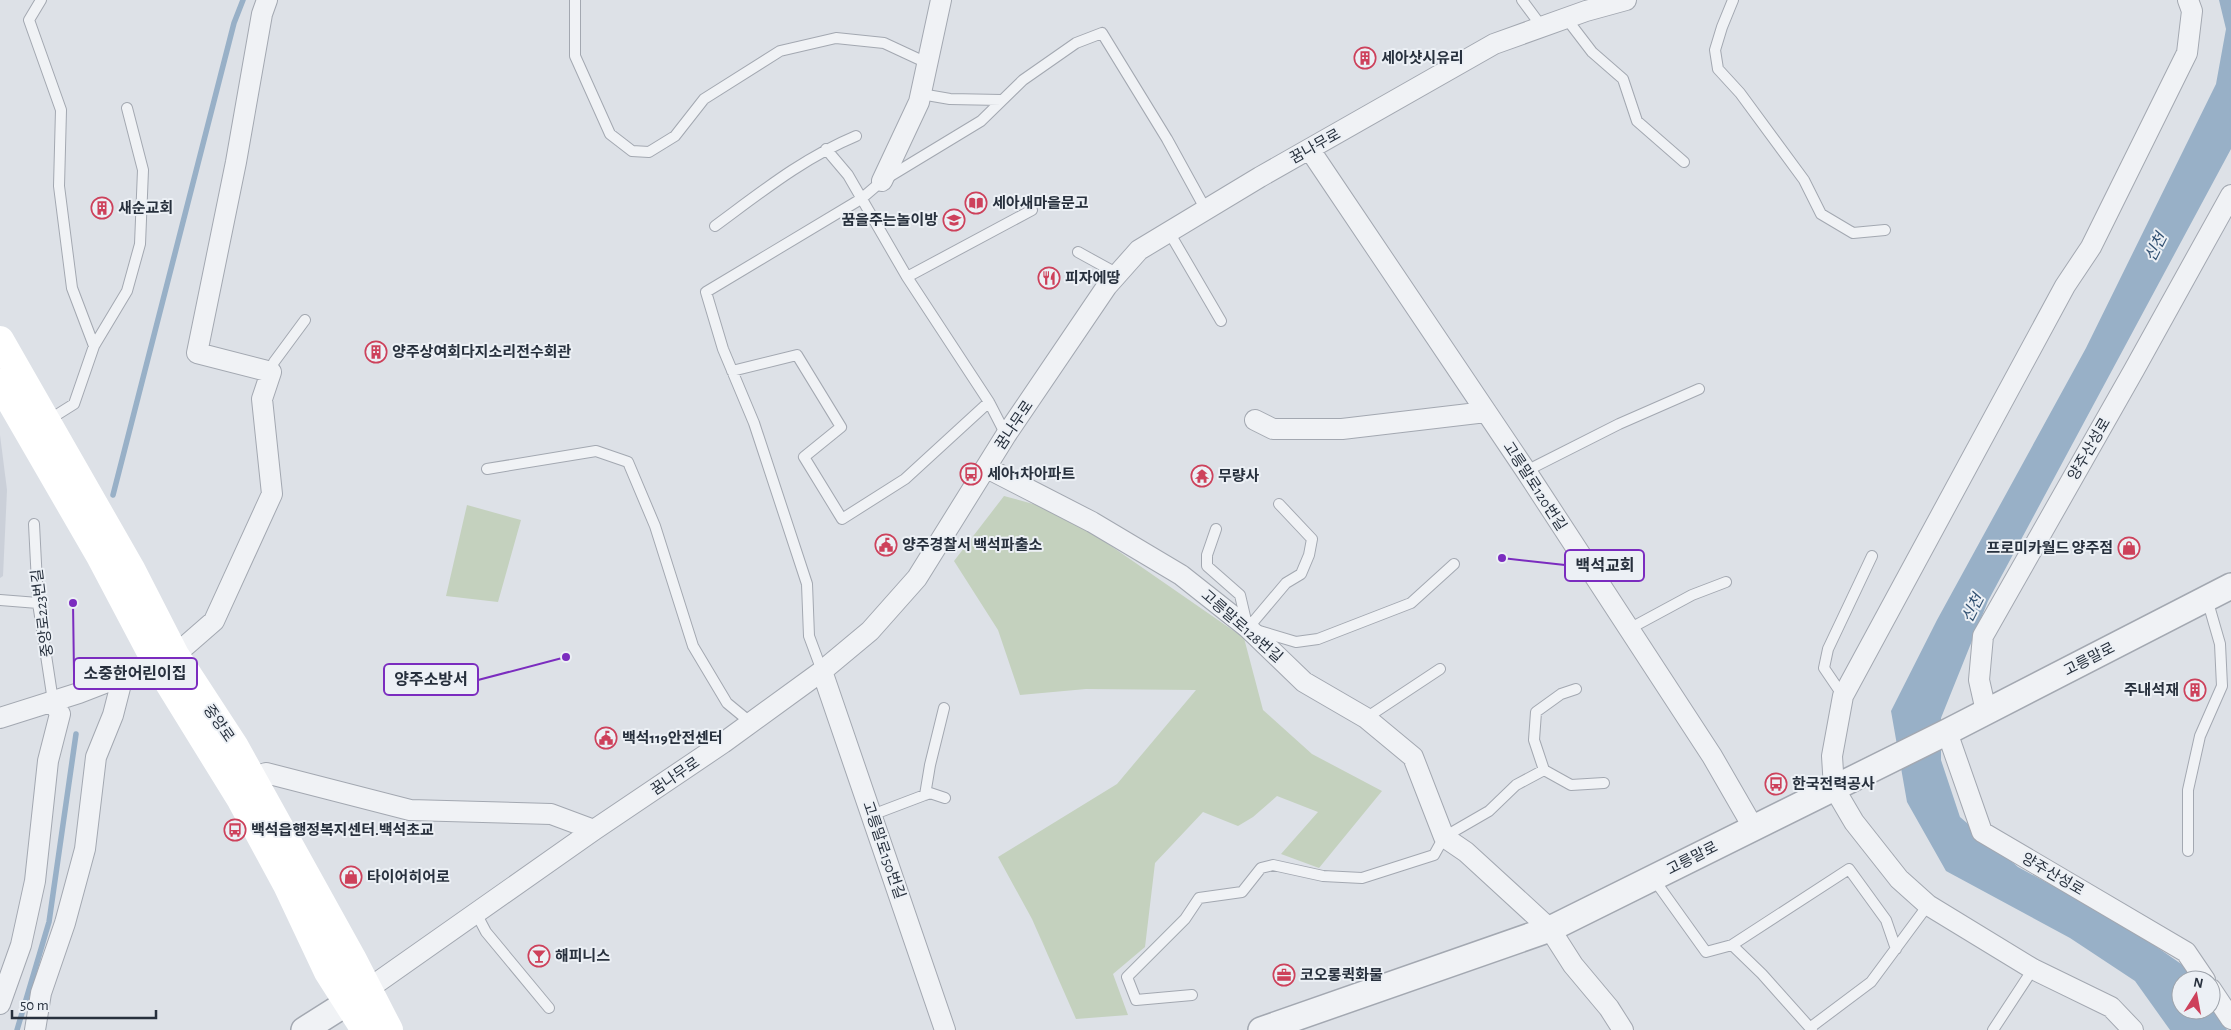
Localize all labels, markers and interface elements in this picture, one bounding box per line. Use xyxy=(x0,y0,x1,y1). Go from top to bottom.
building icon: 세아샷시유리 xyxy=(1353,46,1377,70)
place label: 세아샷시유리 xyxy=(1381,50,1464,66)
street label: 꿈나무로 xyxy=(1287,126,1343,166)
library icon: 세아새마을문고 xyxy=(964,191,988,215)
place label: 세아새마을문고 xyxy=(992,195,1089,211)
building icon: 새순교회 xyxy=(90,196,114,220)
place label: 새순교회 xyxy=(118,200,173,216)
school or university icon: 꿈을주는놀이방 xyxy=(942,208,966,232)
place label: 꿈을주는놀이방 xyxy=(841,212,938,228)
water label: 신천 xyxy=(2141,228,2171,264)
restaurant icon: 피자에땅 xyxy=(1037,266,1061,290)
place label: 피자에땅 xyxy=(1065,270,1120,286)
building icon: 양주상여회다지소리전수회관 xyxy=(364,340,388,364)
place label: 양주상여회다지소리전수회관 xyxy=(392,344,572,360)
street label: 꿈나무로 xyxy=(992,398,1036,452)
street label: 양주산성로 xyxy=(2065,415,2113,483)
street label: 고릉말로120번길 xyxy=(1500,439,1570,533)
bus stop icon: 세아1차아파트 xyxy=(959,462,983,486)
temple icon: 무량사 xyxy=(1190,464,1214,488)
place label: 세아1차아파트 xyxy=(987,466,1075,482)
place label: 무량사 xyxy=(1218,468,1260,484)
public building icon: 양주경찰서 백석파출소 xyxy=(874,533,898,557)
shop icon: 프로미카월드 양주점 xyxy=(2117,536,2141,560)
place label: 양주경찰서 백석파출소 xyxy=(902,537,1042,553)
place label: 프로미카월드 양주점 xyxy=(1987,540,2113,556)
callout: 백석교회 xyxy=(1565,550,1644,581)
text: 백석교회 xyxy=(1576,557,1634,574)
street label: 중앙로223번길 xyxy=(29,568,55,658)
street label: 고릉말로128번길 xyxy=(1198,587,1286,665)
water label: 신천 xyxy=(1958,589,1988,625)
street label: 고릉말로 xyxy=(2061,639,2117,679)
callout: 소중한어린이집 xyxy=(74,658,197,689)
text: 소중한어린이집 xyxy=(83,664,187,682)
callout: 양주소방서 xyxy=(384,664,478,695)
text: 양주소방서 xyxy=(394,671,468,688)
building icon: 주내석재 xyxy=(2183,678,2207,702)
place label: 주내석재 xyxy=(2124,682,2179,698)
street label: 중앙로 xyxy=(201,701,237,745)
public building icon: 백석119안전센터 xyxy=(594,726,618,750)
place label: 백석119안전센터 xyxy=(622,730,723,746)
street label: 꿈나무로 xyxy=(648,754,702,798)
bus stop icon: 한국전력공사 xyxy=(1764,772,1788,796)
place label: 한국전력공사 xyxy=(1792,776,1875,792)
street label: 고릉말로150번길 xyxy=(860,799,908,901)
bus stop icon: 백석읍행정복지센터.백석초교 xyxy=(223,818,247,842)
place label: 백석읍행정복지센터.백석초교 xyxy=(251,822,434,838)
street label: 고릉말로 xyxy=(1664,838,1720,878)
street label: 양주산성로 xyxy=(2019,850,2087,898)
shop icon: 타이어히어로 xyxy=(339,865,363,889)
place label: 타이어히어로 xyxy=(367,869,450,885)
bar icon: 해피니스 xyxy=(527,944,551,968)
place label: 해피니스 xyxy=(555,948,610,964)
office icon: 코오롱퀵화물 xyxy=(1272,963,1296,987)
place label: 코오롱퀵화물 xyxy=(1300,967,1383,983)
north arrow xyxy=(2171,970,2221,1020)
text: N xyxy=(2192,975,2204,991)
scale bar xyxy=(12,988,156,1020)
text: 50 m xyxy=(20,998,49,1013)

